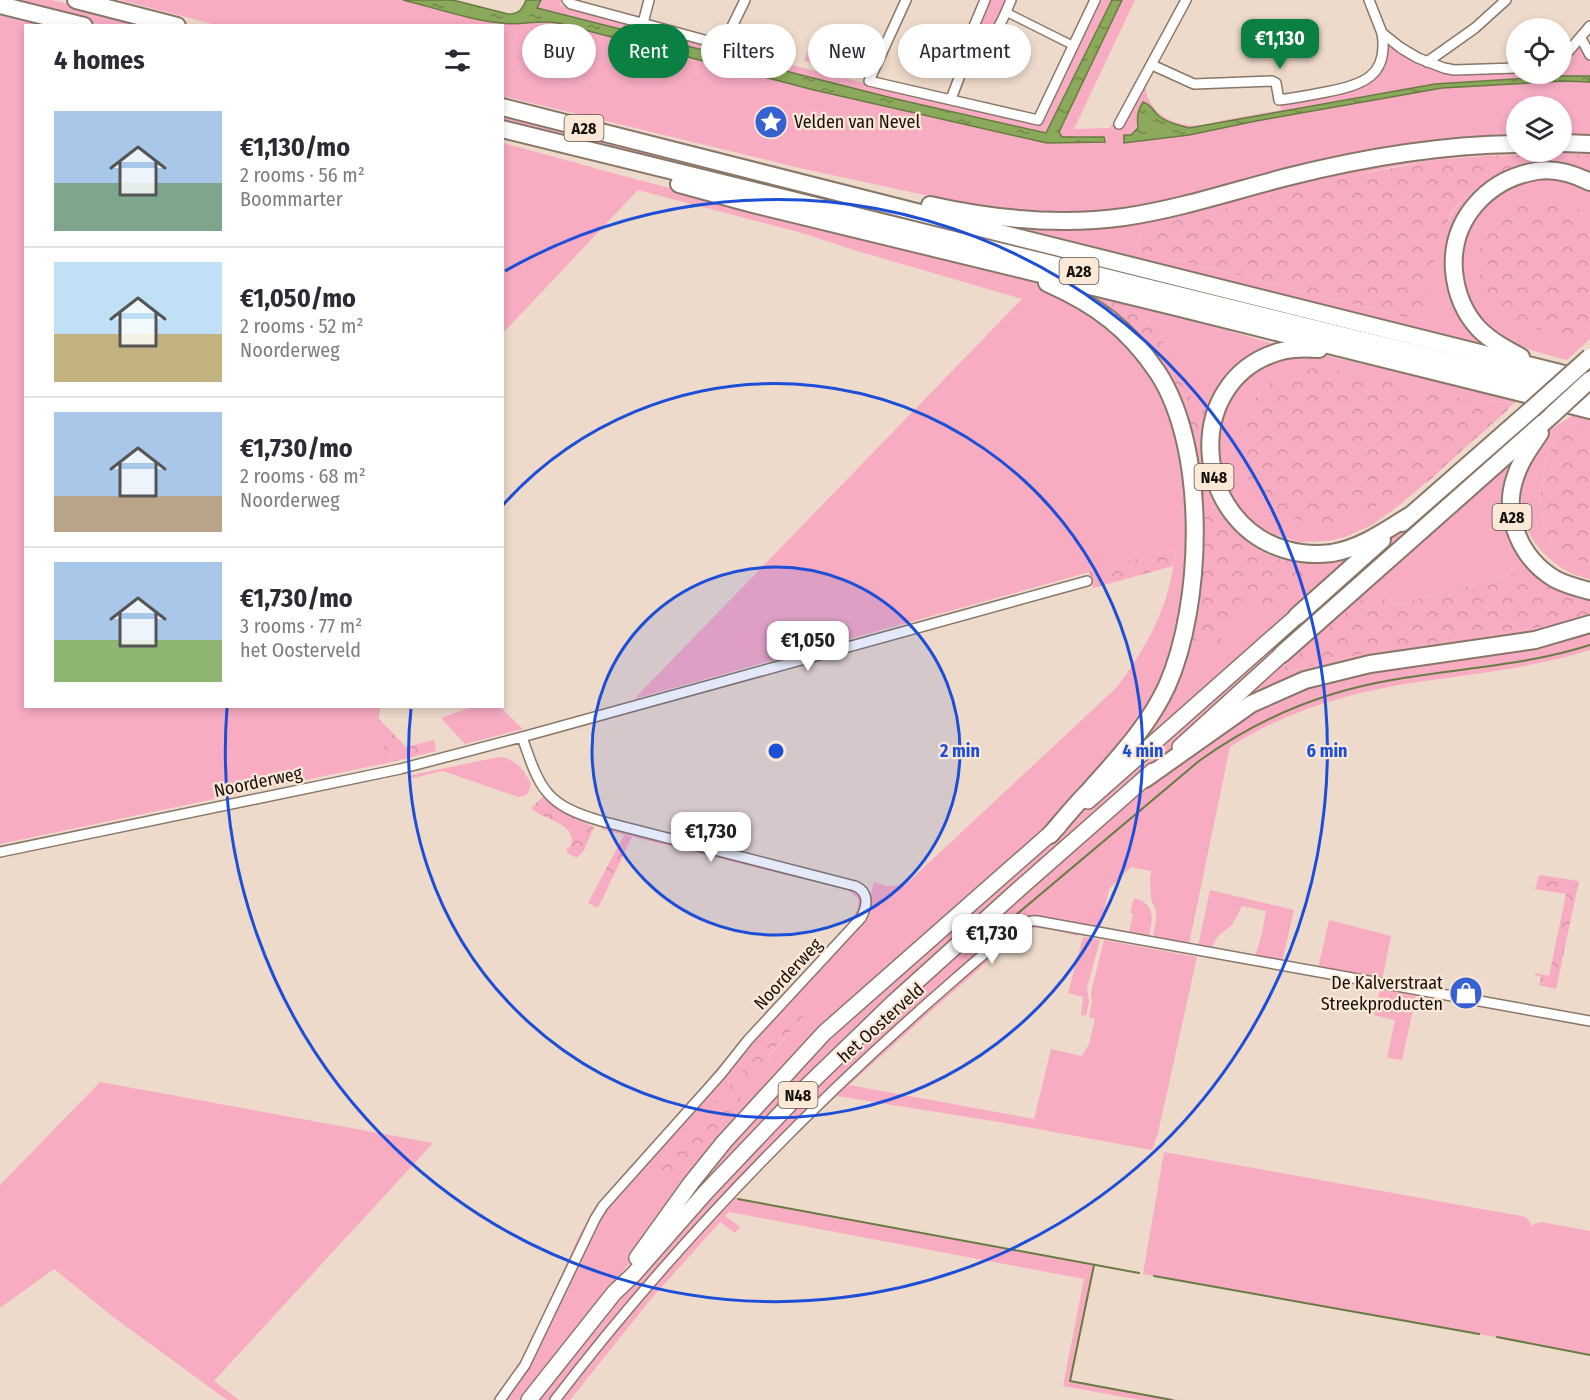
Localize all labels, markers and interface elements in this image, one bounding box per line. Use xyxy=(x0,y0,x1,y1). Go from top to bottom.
map controls xyxy=(1506,18,1572,162)
button: locate xyxy=(1506,18,1572,84)
pin: €1,130 xyxy=(1231,19,1329,70)
chip: Buy xyxy=(522,24,596,78)
chip: Rent xyxy=(608,24,689,78)
chip: Filters xyxy=(701,24,796,78)
chip: New xyxy=(808,24,886,78)
chip: Apartment xyxy=(898,24,1031,78)
text: €1,130 xyxy=(1255,26,1305,50)
icon: filters xyxy=(441,44,474,77)
text: 4 homes xyxy=(54,45,145,76)
button: layers xyxy=(1506,96,1572,162)
place icon: Velden van Nevel xyxy=(753,104,789,140)
place label: Velden van Nevel xyxy=(794,111,920,133)
road number: A28 xyxy=(564,115,604,141)
text: €1,130/mo xyxy=(240,132,350,163)
icon: home xyxy=(102,135,174,207)
text: 2 rooms · 56 m² xyxy=(240,163,365,187)
text: Boommarter xyxy=(240,187,343,211)
road number: A28 xyxy=(1060,258,1098,284)
text: €1,050/mo xyxy=(240,283,356,314)
icon: home xyxy=(102,286,174,358)
text: 2 rooms · 52 m² xyxy=(240,314,364,338)
text: Noorderweg xyxy=(240,338,340,362)
text: €1,730/mo xyxy=(240,433,353,464)
icon: home xyxy=(102,436,174,508)
text: 2 rooms · 68 m² xyxy=(240,464,366,488)
road number: N48 xyxy=(1194,464,1234,490)
text: Noorderweg xyxy=(240,488,340,512)
road number: A28 xyxy=(1492,504,1532,530)
text: €1,730/mo xyxy=(240,583,353,614)
icon: home xyxy=(102,586,174,658)
text: 3 rooms · 77 m² xyxy=(240,614,362,638)
pin: €1,050 xyxy=(759,621,857,672)
text: €1,050 xyxy=(781,628,835,652)
text: het Oosterveld xyxy=(240,638,361,662)
text: 2 min xyxy=(939,740,980,762)
text: 4 min xyxy=(1123,740,1163,762)
text: 6 min xyxy=(1307,740,1348,762)
centre of rings xyxy=(766,741,786,761)
street label: Noorderweg xyxy=(212,762,305,802)
pin: €1,730 xyxy=(662,812,760,863)
text: €1,730 xyxy=(685,819,737,843)
pin: €1,730 xyxy=(943,914,1041,965)
text: €1,730 xyxy=(966,921,1018,945)
street label: Noorderweg xyxy=(749,933,827,1014)
place label: De Kalverstraat Streekproducten xyxy=(1321,972,1443,1015)
shop icon: De Kalverstraat Streekproducten xyxy=(1448,975,1484,1011)
street label: het Oosterveld xyxy=(833,978,929,1068)
road number: N48 xyxy=(778,1082,818,1108)

